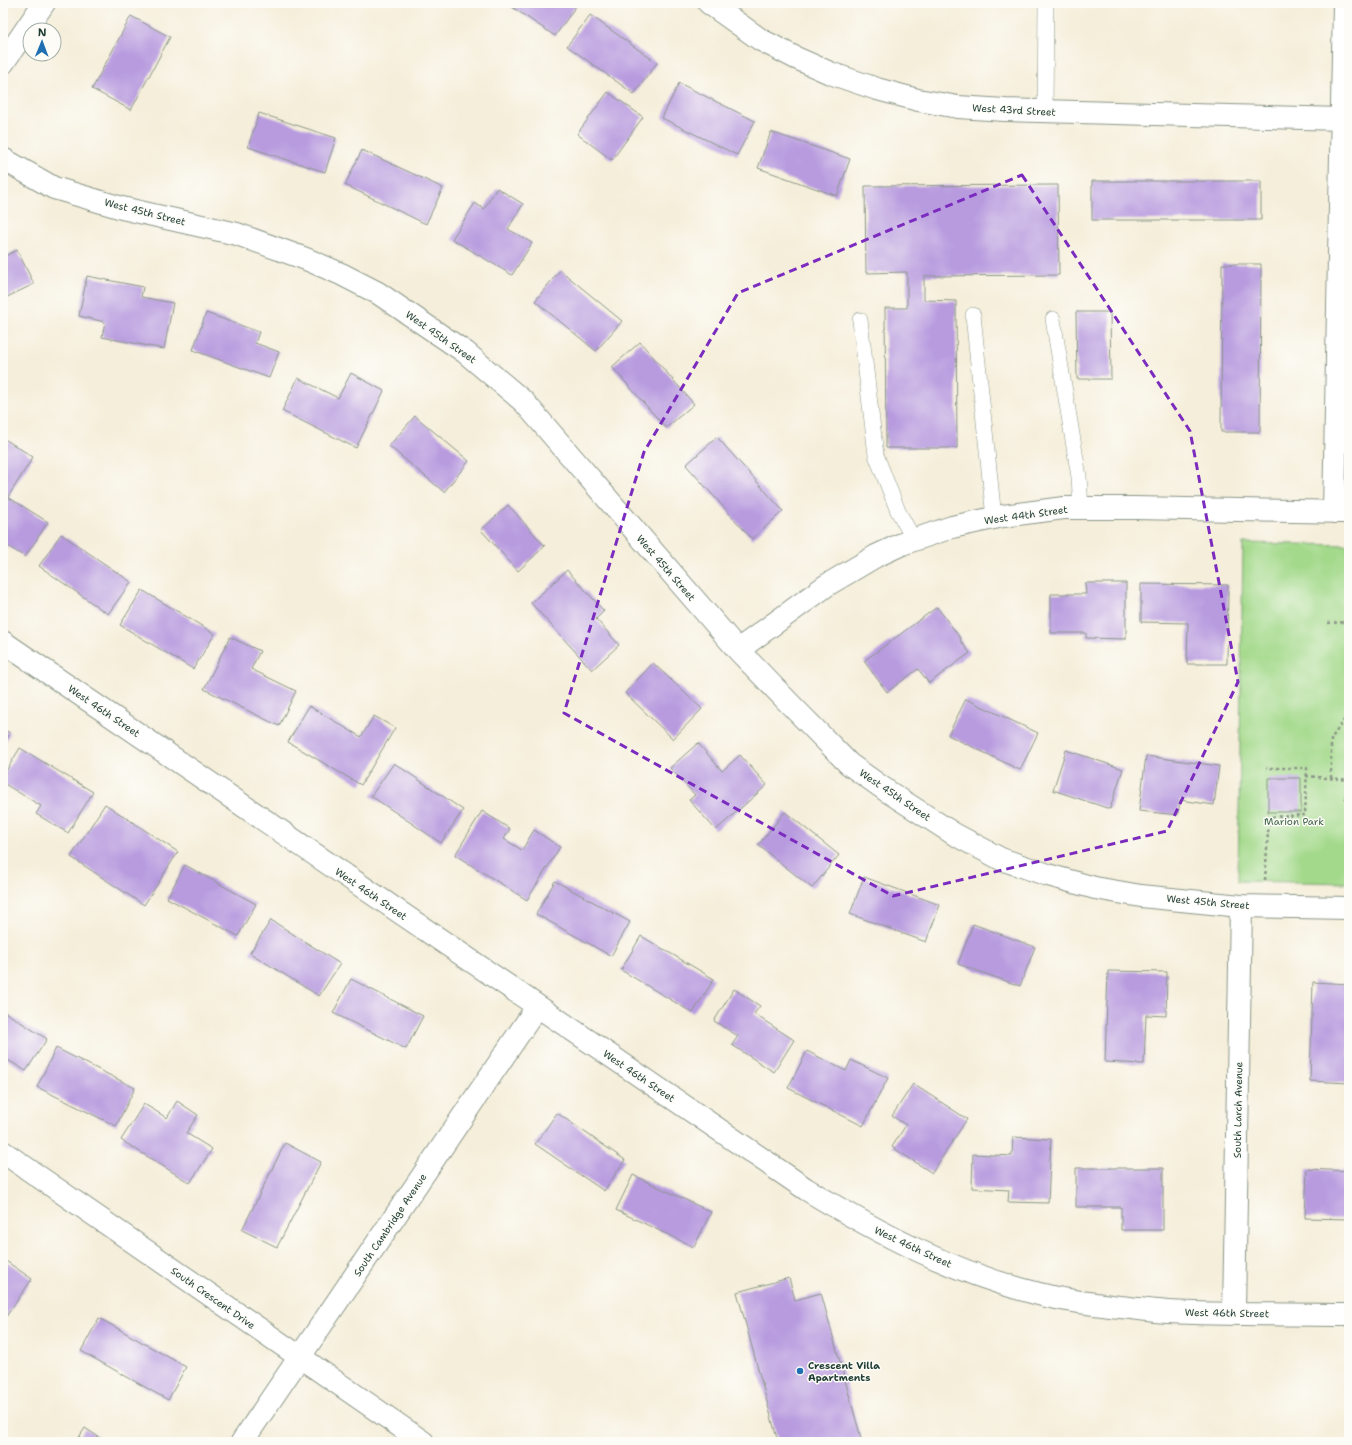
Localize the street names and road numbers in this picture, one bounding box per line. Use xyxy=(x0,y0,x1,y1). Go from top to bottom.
street label: West 43rd Street xyxy=(972,101,1056,119)
street label: West 45th Street xyxy=(103,196,187,228)
street label: West 45th Street xyxy=(403,308,479,366)
street label: West 44th Street xyxy=(983,503,1069,527)
street label: West 45th Street xyxy=(634,532,698,604)
street label: West 46th Street xyxy=(65,682,143,740)
street label: West 45th Street xyxy=(857,766,933,824)
street label: West 46th Street xyxy=(332,865,410,923)
street label: West 45th Street xyxy=(1166,892,1250,912)
street label: West 46th Street xyxy=(600,1047,678,1105)
street label: South Larch Avenue xyxy=(1231,1061,1245,1158)
street label: South Cambridge Avenue xyxy=(351,1171,430,1279)
street label: West 46th Street xyxy=(872,1223,954,1271)
street label: South Crescent Drive xyxy=(168,1264,258,1332)
street label: West 46th Street xyxy=(1185,1306,1269,1320)

